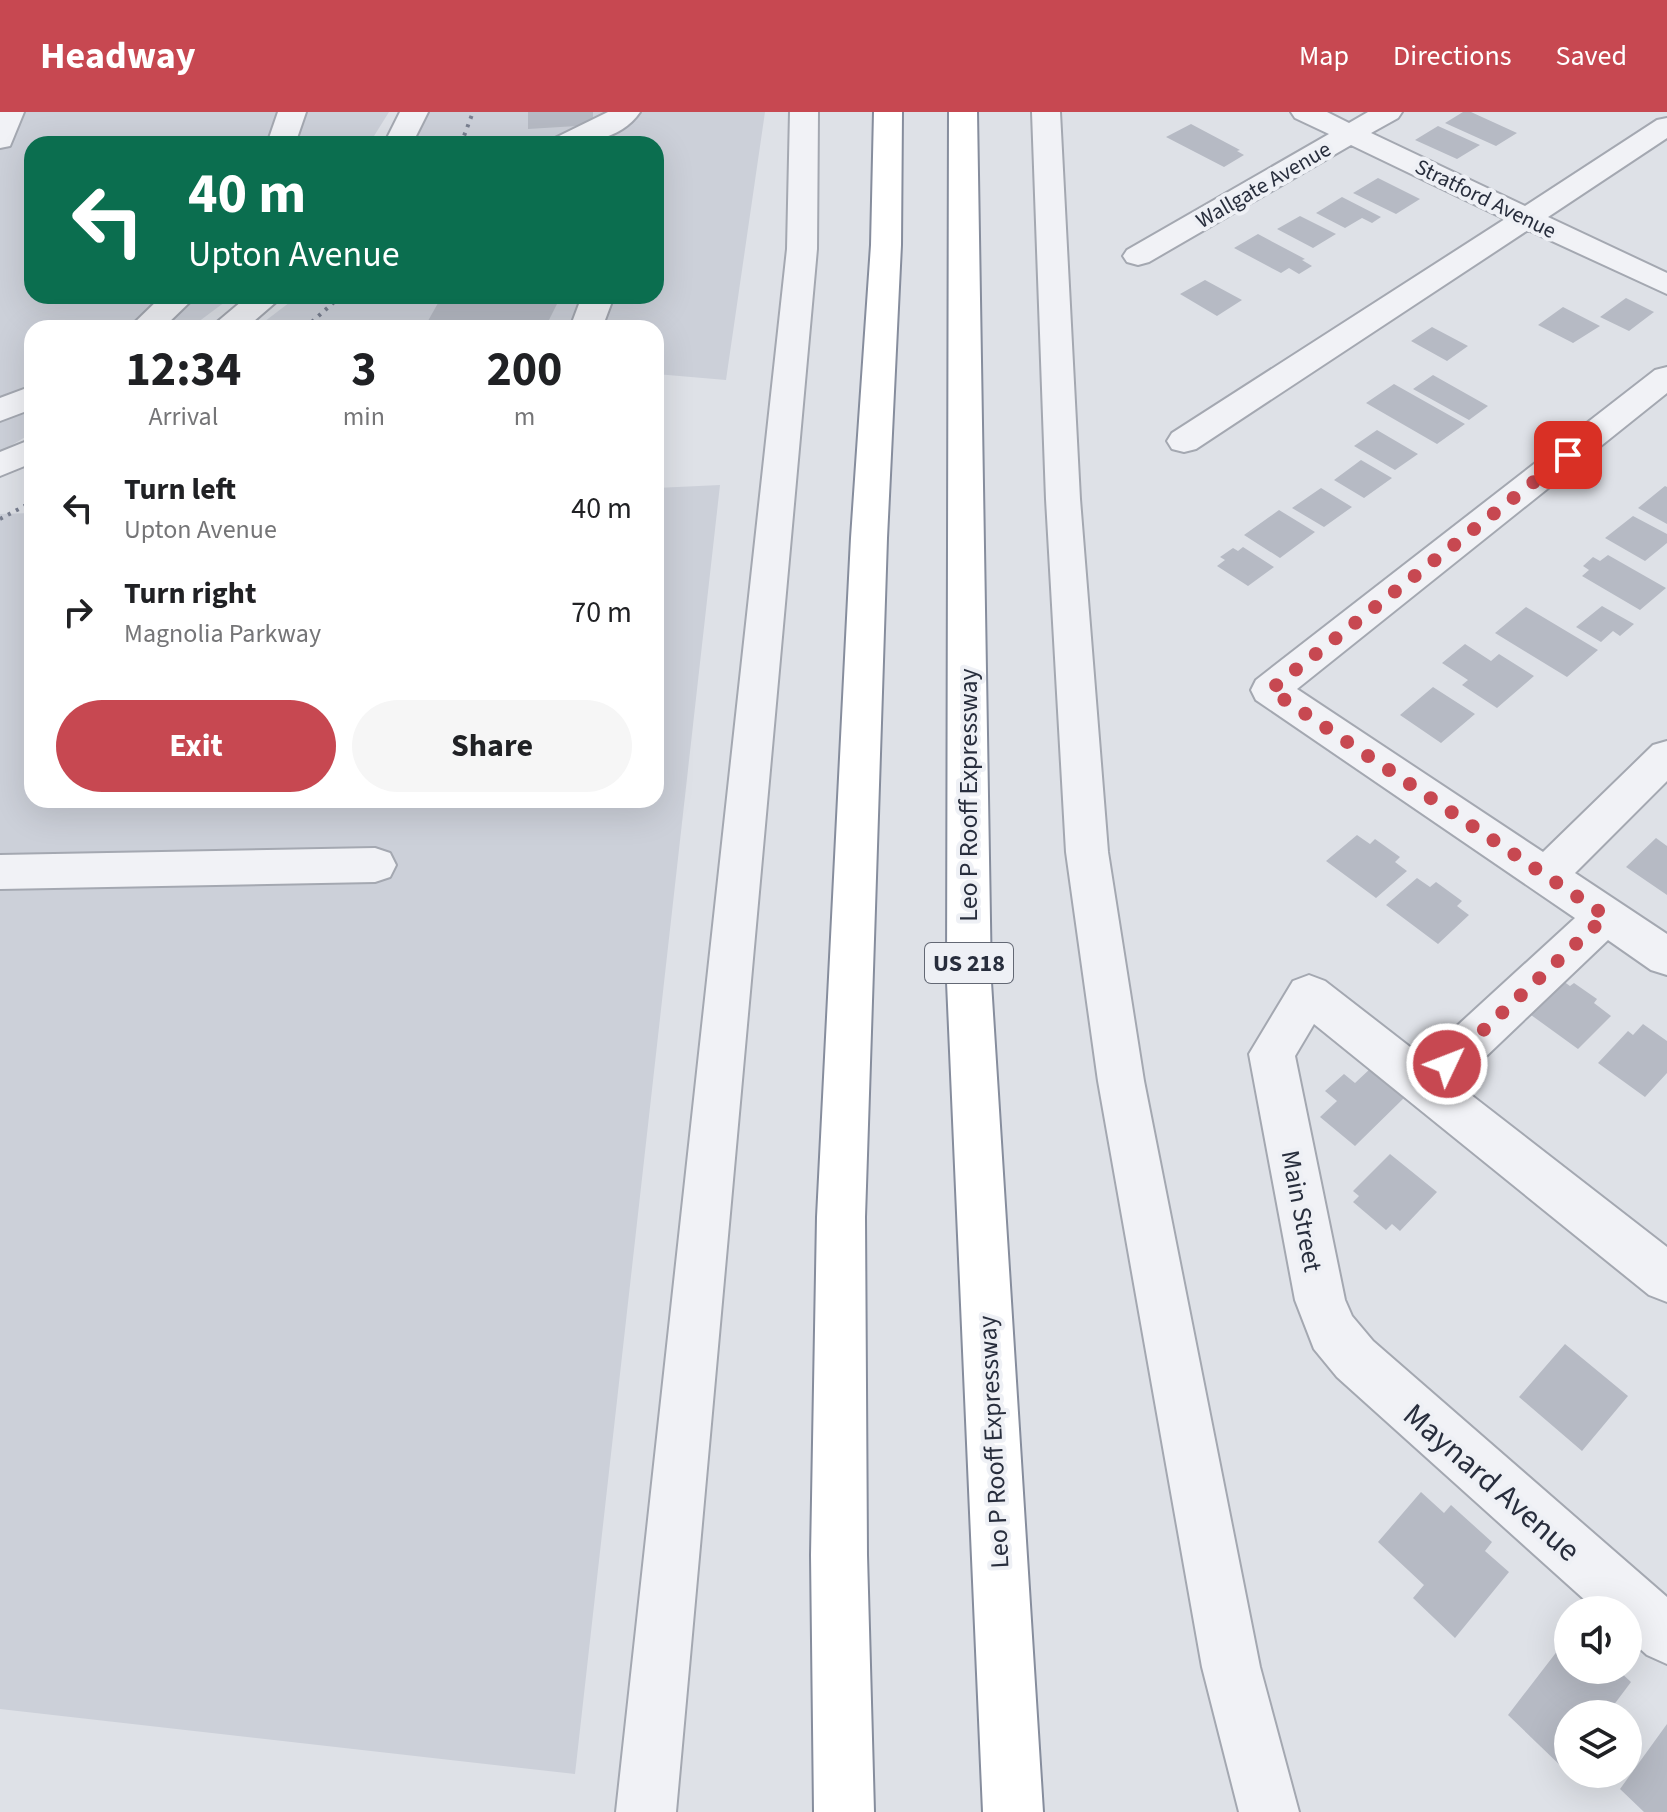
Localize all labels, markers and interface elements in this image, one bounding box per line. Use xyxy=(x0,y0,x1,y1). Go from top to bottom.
text: Headway xyxy=(40,29,196,83)
text: Map xyxy=(1299,36,1349,76)
text: Directions xyxy=(1393,36,1512,76)
text: Saved xyxy=(1556,36,1627,76)
street label: Wallgate Avenue xyxy=(1190,133,1337,236)
street label: Stratford Avenue xyxy=(1409,151,1562,247)
text: 40 m xyxy=(188,155,306,234)
icon: left xyxy=(56,168,160,272)
text: Upton Avenue xyxy=(188,229,400,280)
text: 12:34 xyxy=(125,336,241,404)
text: 3 xyxy=(351,336,377,404)
text: 200 xyxy=(486,336,562,404)
text: Arrival xyxy=(148,398,218,435)
text: min xyxy=(343,398,385,435)
text: m xyxy=(514,398,535,435)
pin xyxy=(1534,421,1602,489)
icon: arrive xyxy=(1546,433,1590,477)
text: Turn left xyxy=(124,468,236,511)
icon: left xyxy=(56,486,100,530)
text: 40 m xyxy=(571,487,632,530)
text: Upton Avenue xyxy=(124,511,277,548)
text: Turn right xyxy=(124,572,256,615)
icon: right xyxy=(56,590,100,634)
text: 70 m xyxy=(571,591,632,634)
text: Magnolia Parkway xyxy=(124,615,321,652)
street label: Leo P Rooff Expressway xyxy=(950,668,987,922)
button: Exit xyxy=(56,700,336,792)
button: Share xyxy=(352,700,632,792)
road number: US 218 xyxy=(925,943,1013,983)
position arrow xyxy=(1405,1022,1489,1106)
street label: Main Street xyxy=(1272,1147,1331,1275)
street label: Leo P Rooff Expressway xyxy=(968,1315,1019,1569)
street label: Maynard Avenue xyxy=(1393,1393,1590,1573)
map controls xyxy=(1554,1596,1642,1788)
button: sound xyxy=(1554,1596,1642,1684)
button: layers xyxy=(1554,1700,1642,1788)

